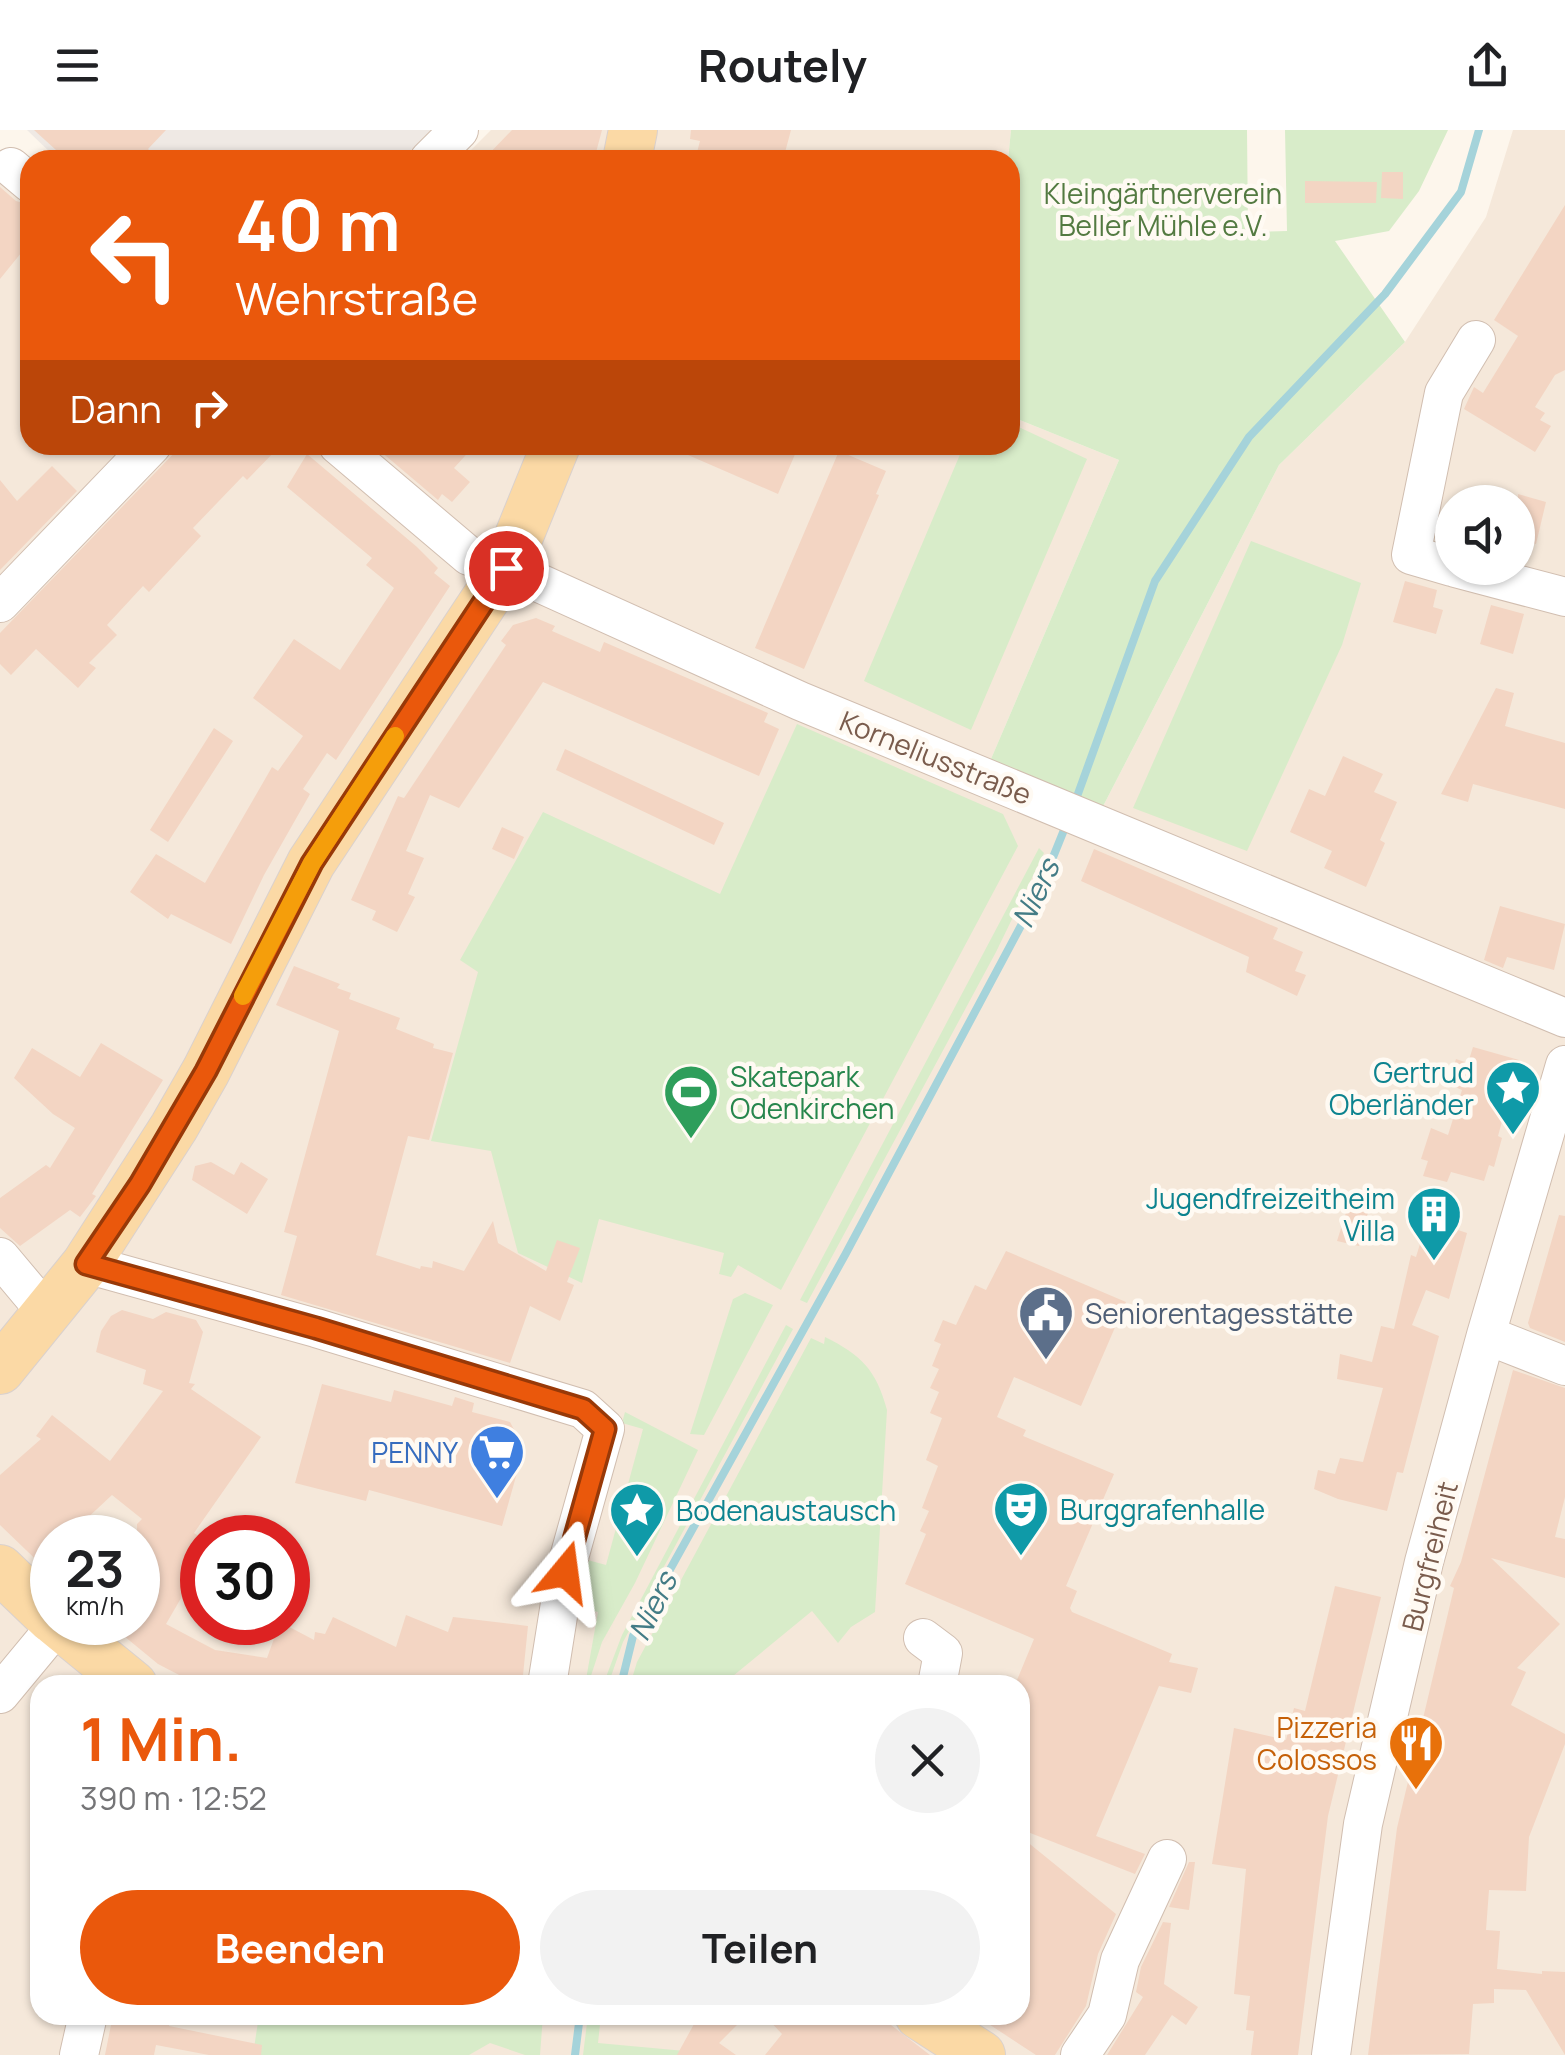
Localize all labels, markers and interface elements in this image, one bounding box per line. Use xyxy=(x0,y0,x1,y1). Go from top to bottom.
text: Routely xyxy=(698,34,867,96)
icon: menu xyxy=(50,38,105,93)
icon: share xyxy=(1460,38,1515,93)
park label: Kleingärtnerverein Beller Mühle e.V. xyxy=(1044,174,1282,244)
text: 40 m xyxy=(235,176,401,272)
icon: left xyxy=(70,190,200,320)
text: Wehrstraße xyxy=(235,267,478,329)
icon: right xyxy=(182,380,237,435)
text: Dann xyxy=(70,382,162,434)
map controls xyxy=(1435,485,1535,585)
button: sound xyxy=(1435,485,1535,585)
pin xyxy=(464,526,549,611)
icon: arrive xyxy=(479,541,534,596)
street label: Korneliusstraße xyxy=(834,701,1038,813)
water label: Niers xyxy=(1001,850,1070,934)
place label: Gertrud Oberländer xyxy=(1329,1053,1474,1123)
place label: Skatepark Odenkirchen xyxy=(730,1057,894,1127)
place icon: Gertrud Oberländer xyxy=(1483,1058,1543,1137)
sports icon: Skatepark Odenkirchen xyxy=(661,1062,721,1141)
place label: Jugendfreizeitheim Villa xyxy=(1146,1179,1395,1249)
building icon: Jugendfreizeitheim Villa xyxy=(1404,1184,1464,1263)
public building icon: Seniorentagesstätte xyxy=(1016,1283,1076,1362)
place label: Seniorentagesstätte xyxy=(1085,1294,1353,1332)
supermarket icon: PENNY xyxy=(467,1422,527,1501)
place label: PENNY xyxy=(371,1433,458,1471)
street label: Burgfreiheit xyxy=(1392,1477,1466,1635)
theatre icon: Burggrafenhalle xyxy=(991,1479,1051,1558)
place icon: Bodenaustausch xyxy=(607,1480,667,1559)
place label: Burggrafenhalle xyxy=(1060,1490,1265,1528)
place label: Bodenaustausch xyxy=(676,1491,896,1529)
speed limit sign: 30 xyxy=(180,1515,310,1645)
position arrow xyxy=(513,1520,617,1624)
text: 23 xyxy=(66,1534,124,1602)
water label: Niers xyxy=(618,1563,687,1647)
text: km/h xyxy=(66,1588,124,1623)
text: 1 Min. xyxy=(80,1697,242,1779)
button: close xyxy=(875,1708,980,1813)
place label: Pizzeria Colossos xyxy=(1257,1708,1377,1778)
restaurant icon: Pizzeria Colossos xyxy=(1386,1713,1446,1792)
text: 390 m · 12:52 xyxy=(80,1776,267,1820)
button: Beenden xyxy=(80,1890,520,2005)
button: Teilen xyxy=(540,1890,980,2005)

